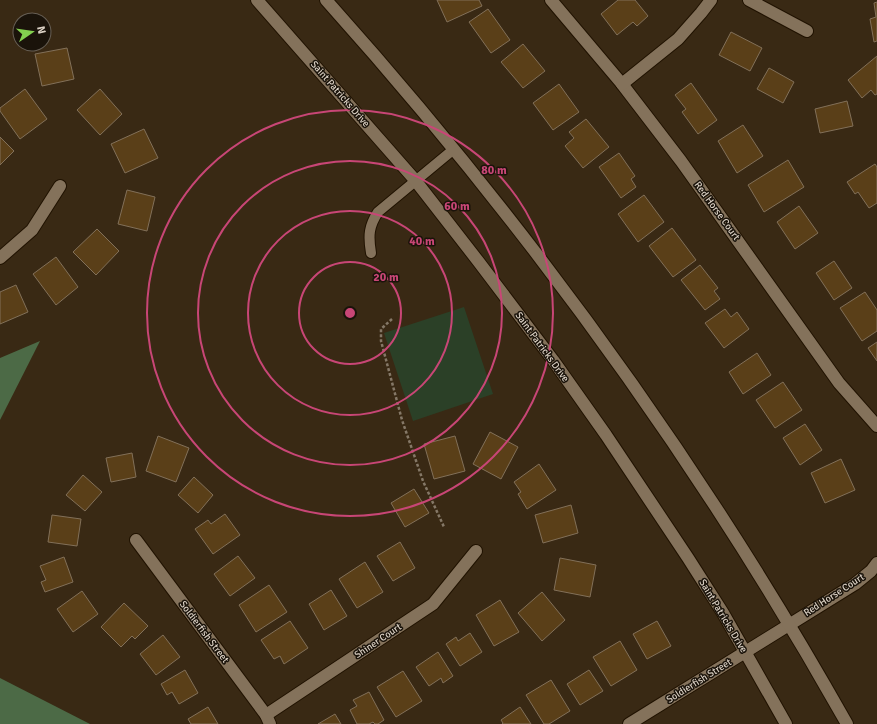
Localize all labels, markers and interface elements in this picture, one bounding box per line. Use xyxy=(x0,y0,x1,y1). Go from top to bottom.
north arrow xyxy=(12,12,52,52)
text: N xyxy=(34,25,48,35)
street label: Saint Patricks Drive xyxy=(308,58,372,130)
text: 80 m xyxy=(481,163,507,178)
street label: Red Horse Court xyxy=(692,179,743,243)
text: 60 m xyxy=(444,199,470,214)
text: 40 m xyxy=(409,234,435,249)
text: 20 m xyxy=(373,270,399,285)
centre of rings xyxy=(343,306,357,320)
street label: Saint Patricks Drive xyxy=(513,310,571,384)
street label: Red Horse Court xyxy=(802,571,867,619)
street label: Saint Patricks Drive xyxy=(696,577,750,655)
street label: Soldierfish Street xyxy=(177,599,231,666)
street label: Shiner Court xyxy=(352,621,404,661)
street label: Soldierfish Street xyxy=(664,656,734,706)

